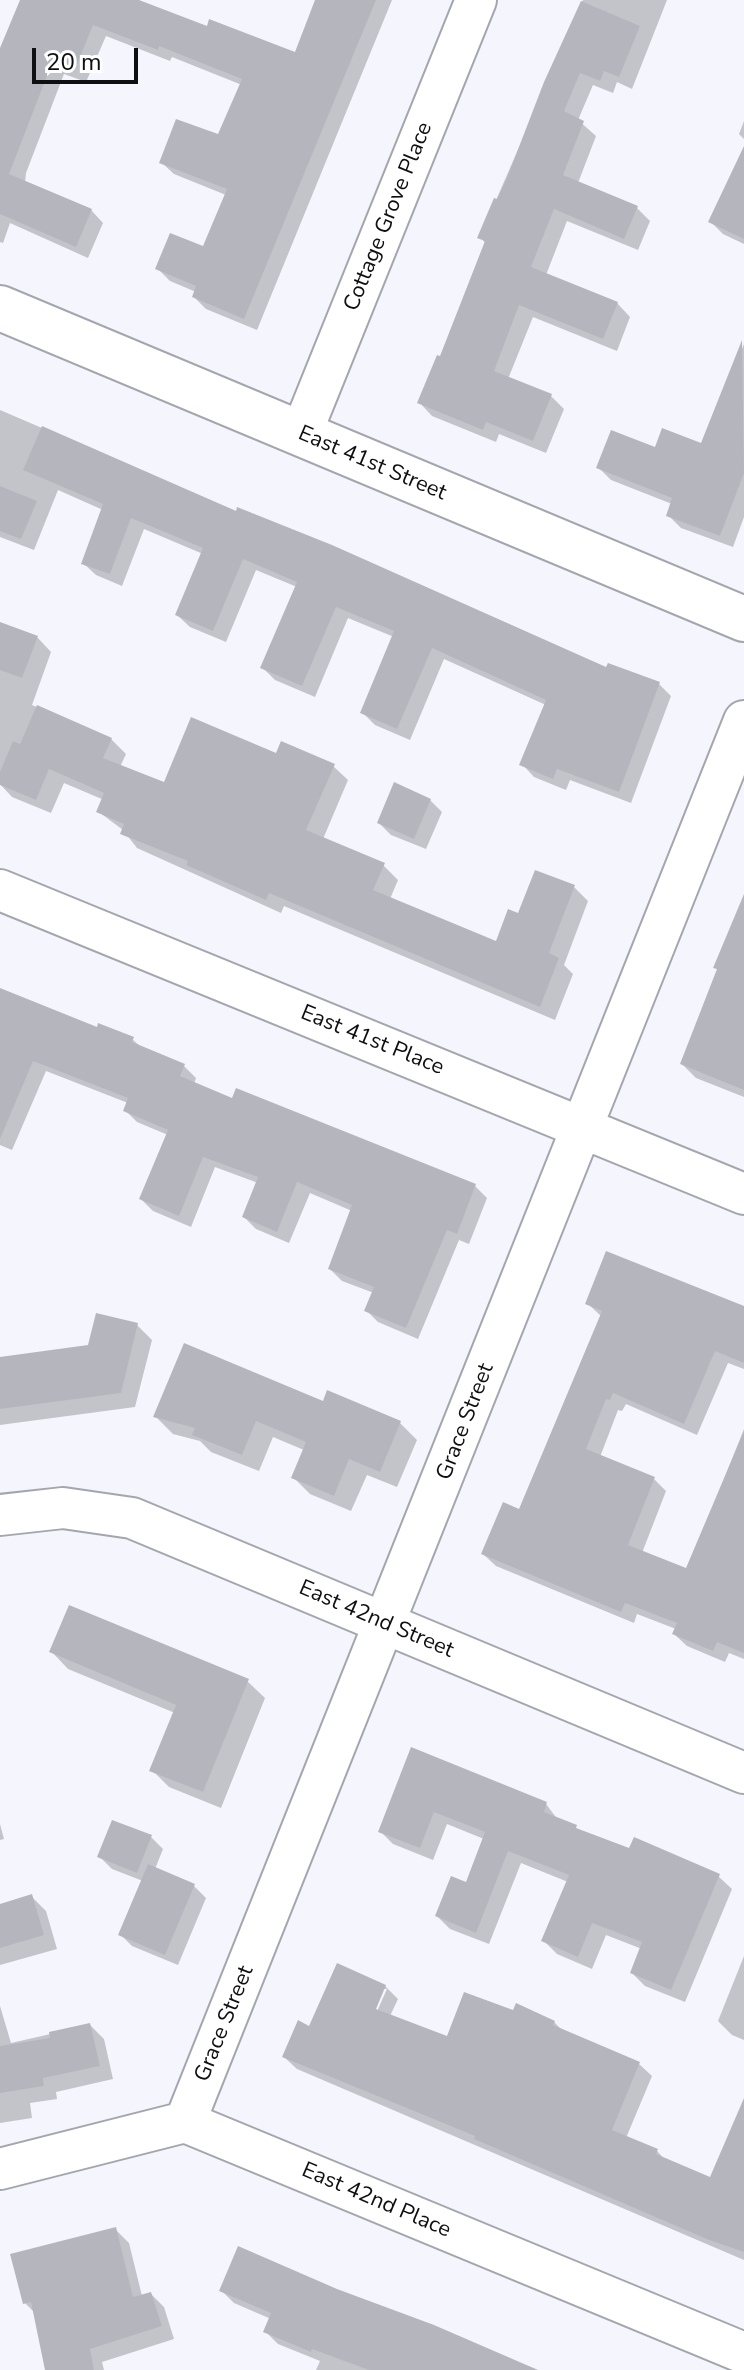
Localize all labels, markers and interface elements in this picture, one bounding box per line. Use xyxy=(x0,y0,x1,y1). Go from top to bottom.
scale bar xyxy=(36,32,142,82)
text: 20 m xyxy=(46,46,102,78)
street label: Cottage Grove Place xyxy=(339,119,439,315)
street label: East 41st Street xyxy=(294,421,450,507)
street label: East 41st Place xyxy=(297,1000,447,1082)
street label: Grace Street xyxy=(432,1360,500,1484)
street label: East 42nd Street xyxy=(295,1576,457,1664)
street label: Grace Street xyxy=(190,1962,260,2086)
street label: East 42nd Place xyxy=(298,2158,454,2244)

